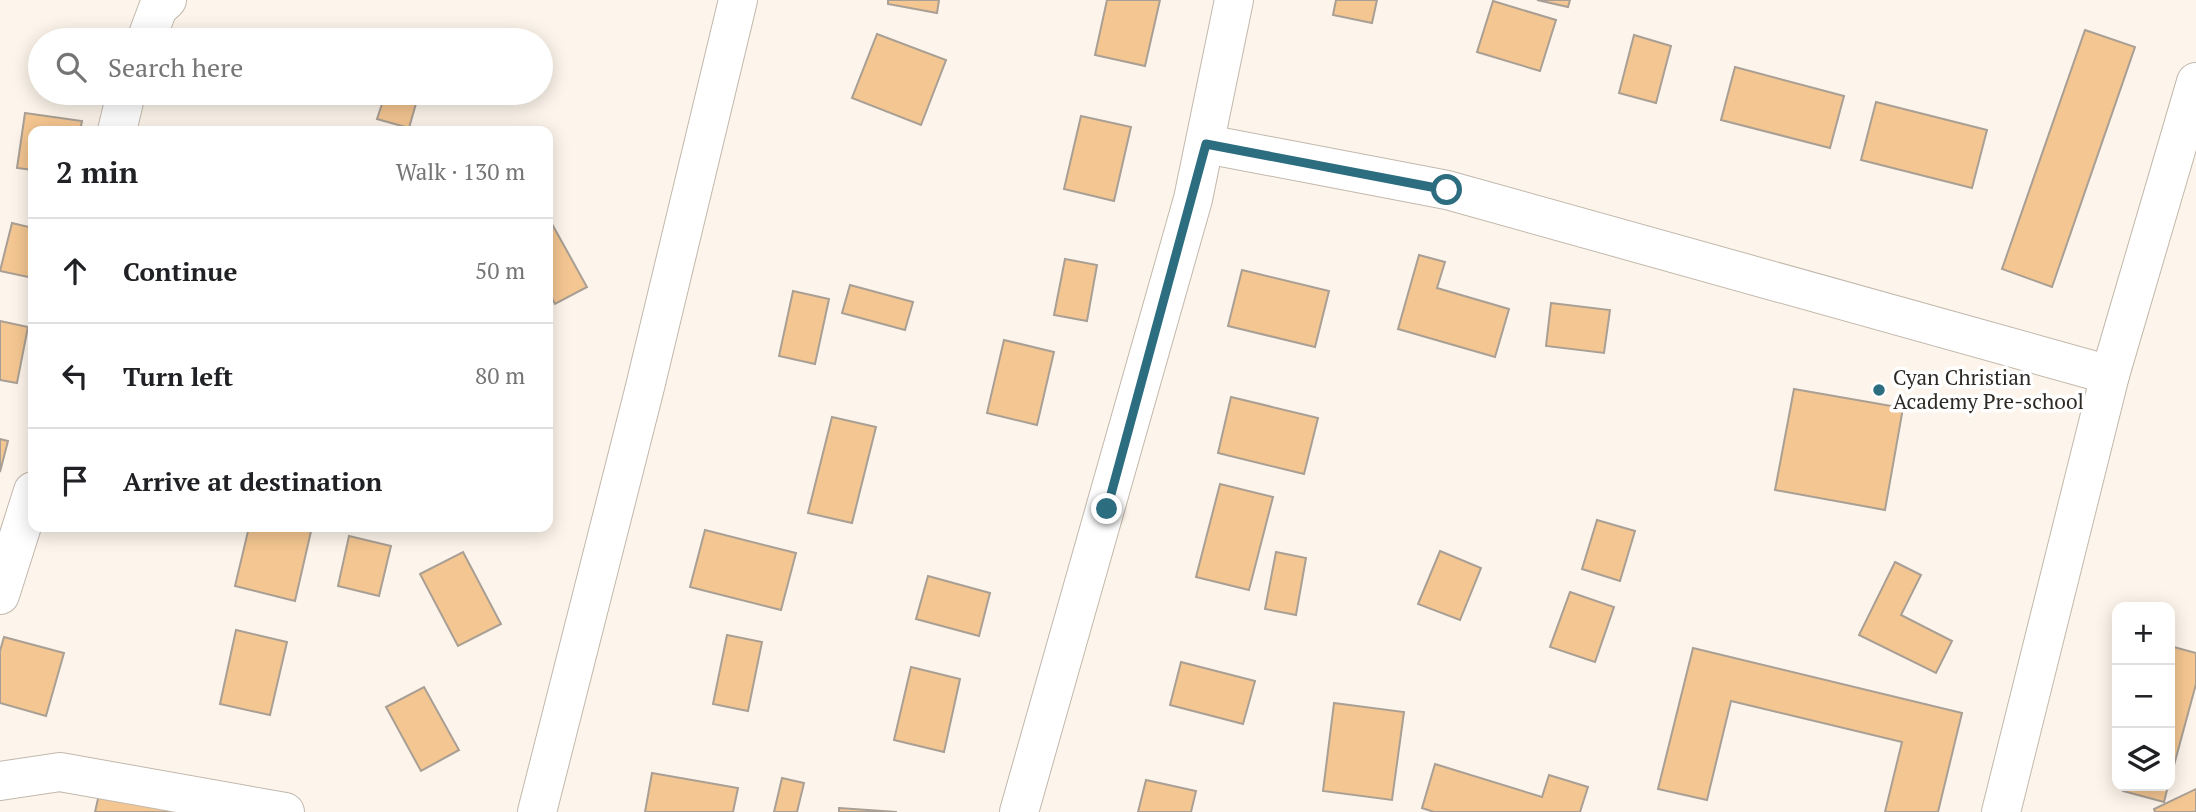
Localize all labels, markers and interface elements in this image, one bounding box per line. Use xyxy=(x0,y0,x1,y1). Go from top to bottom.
search box xyxy=(28,28,553,105)
icon: search xyxy=(52,48,90,86)
text: Search here xyxy=(108,50,243,84)
text: 2 min xyxy=(56,152,138,192)
text: Walk · 130 m xyxy=(396,156,525,187)
route start xyxy=(1431,174,1462,205)
icon: ahead xyxy=(56,252,94,290)
text: Continue xyxy=(123,254,237,288)
text: 50 m xyxy=(475,255,525,286)
icon: left xyxy=(56,357,94,395)
text: Turn left xyxy=(123,359,233,393)
text: 80 m xyxy=(475,360,525,391)
place label: Cyan Christian Academy Pre-school xyxy=(1893,363,2084,415)
marker: Cyan Christian Academy Pre-school xyxy=(1871,382,1887,398)
icon: arrive xyxy=(56,462,94,500)
text: Arrive at destination xyxy=(123,464,382,498)
route end xyxy=(1091,493,1122,524)
map controls xyxy=(2112,602,2175,791)
button: + xyxy=(2112,602,2175,665)
button: − xyxy=(2112,665,2175,728)
button: layers xyxy=(2112,728,2175,791)

